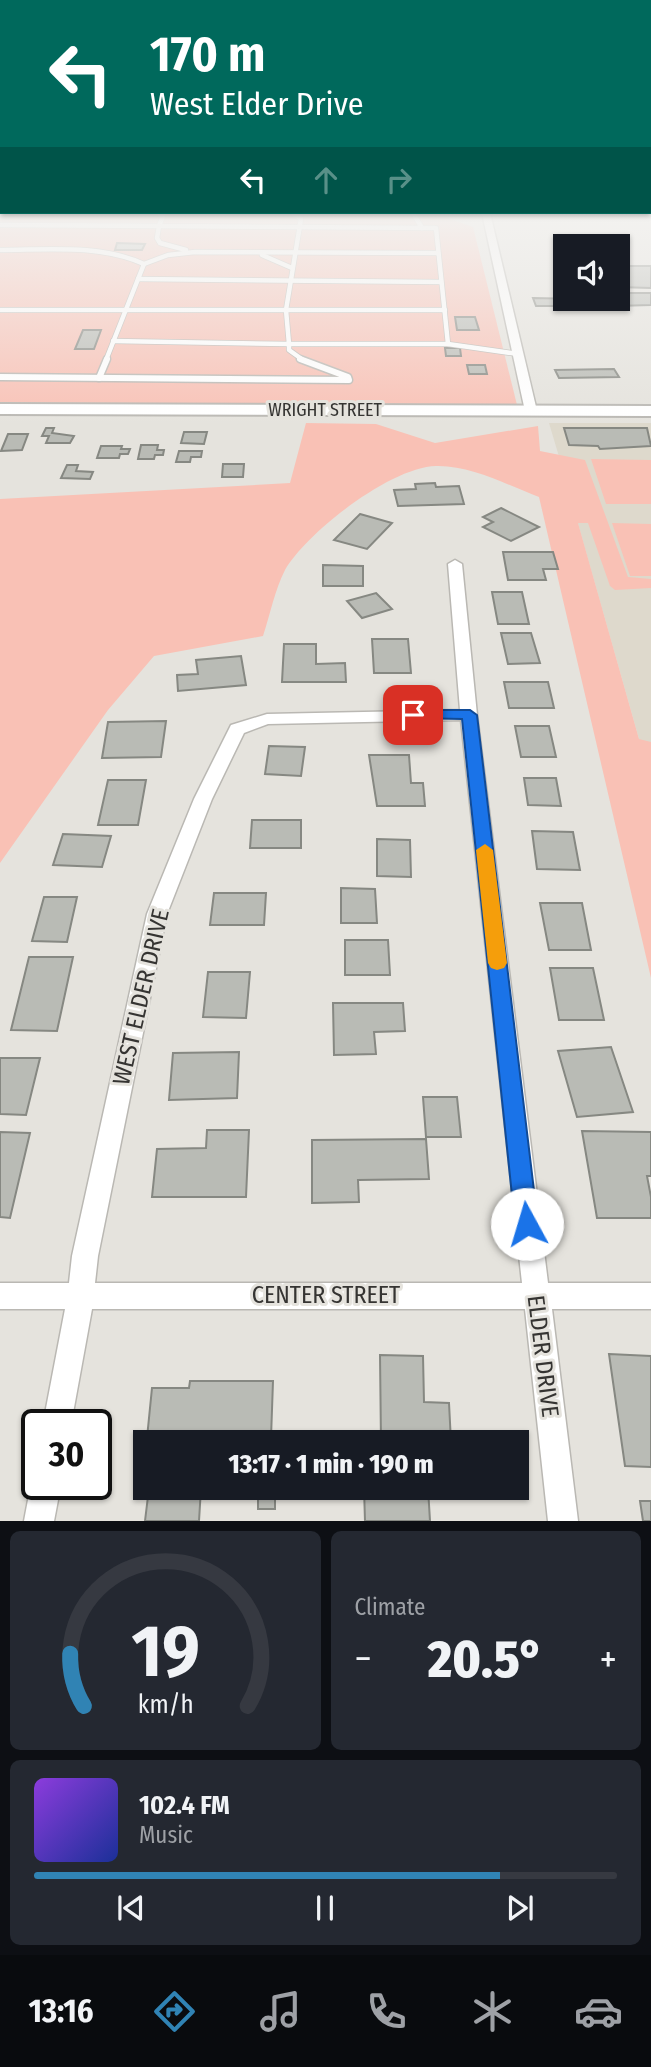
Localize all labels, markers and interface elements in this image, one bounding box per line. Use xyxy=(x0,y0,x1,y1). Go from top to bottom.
text: 170 m xyxy=(150,25,266,84)
icon: left xyxy=(35,28,126,119)
text: West Elder Drive xyxy=(150,85,364,123)
icon: left xyxy=(234,161,272,199)
icon: ahead xyxy=(307,161,345,199)
icon: right xyxy=(380,161,418,199)
map controls xyxy=(553,234,630,311)
button: sound xyxy=(553,234,630,311)
street label: WRIGHT STREET xyxy=(268,399,383,421)
pin xyxy=(383,685,443,745)
icon: arrive xyxy=(394,696,432,734)
street label: WEST ELDER DRIVE xyxy=(107,906,175,1088)
position arrow xyxy=(490,1187,564,1261)
street label: CENTER STREET xyxy=(252,1281,400,1309)
street label: ELDER DRIVE xyxy=(522,1293,564,1419)
speed limit sign: 30 xyxy=(21,1409,112,1500)
text: 13:17 · 1 min · 190 m xyxy=(228,1449,434,1480)
text: Climate xyxy=(355,1593,425,1621)
text: 19 xyxy=(131,1609,199,1696)
text: 20.5° xyxy=(428,1628,543,1691)
text: − xyxy=(355,1636,372,1682)
text: + xyxy=(600,1636,617,1682)
text: km/h xyxy=(137,1690,193,1720)
text: 102.4 FM xyxy=(139,1790,230,1821)
text: Music xyxy=(139,1821,193,1849)
icon: previous xyxy=(112,1889,150,1927)
icon: pause xyxy=(306,1889,344,1927)
icon: next xyxy=(501,1889,539,1927)
icon: directions xyxy=(150,1987,199,2036)
icon: music xyxy=(256,1987,305,2036)
icon: phone xyxy=(362,1987,411,2036)
icon: climate xyxy=(468,1987,517,2036)
icon: car xyxy=(574,1987,623,2036)
text: 13:16 xyxy=(28,1992,94,2030)

